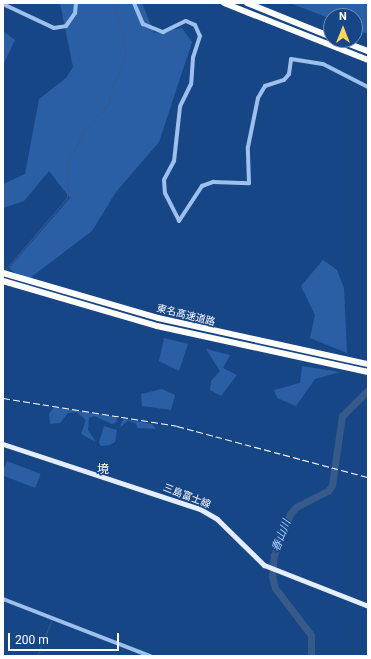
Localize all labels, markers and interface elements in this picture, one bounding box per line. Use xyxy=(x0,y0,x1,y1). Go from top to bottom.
north arrow xyxy=(323,8,363,48)
text: N xyxy=(339,10,347,23)
street label: 東名高速道路 xyxy=(155,302,217,328)
district label: 境 xyxy=(97,463,109,477)
street label: 三島富士線 xyxy=(162,481,212,511)
water label: 春山川 xyxy=(270,518,294,554)
scale bar xyxy=(10,625,121,651)
text: 200 m xyxy=(15,633,49,647)

